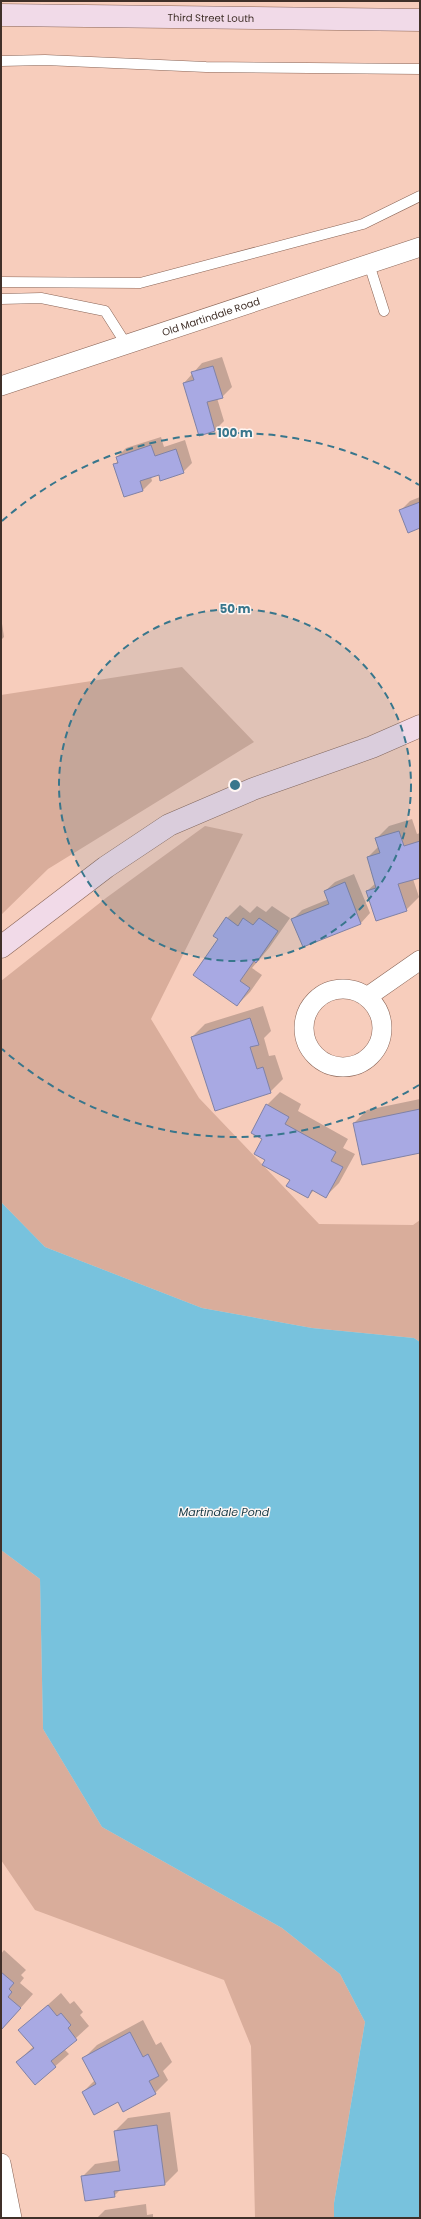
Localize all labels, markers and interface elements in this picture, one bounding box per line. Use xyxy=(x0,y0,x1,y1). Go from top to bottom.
street label: Third Street Louth xyxy=(168,10,254,26)
street label: Old Martindale Road xyxy=(160,294,262,340)
text: 100 m xyxy=(217,424,253,441)
text: 50 m xyxy=(220,600,251,617)
centre of rings xyxy=(228,778,242,792)
water label: Martindale Pond xyxy=(179,1504,270,1520)

